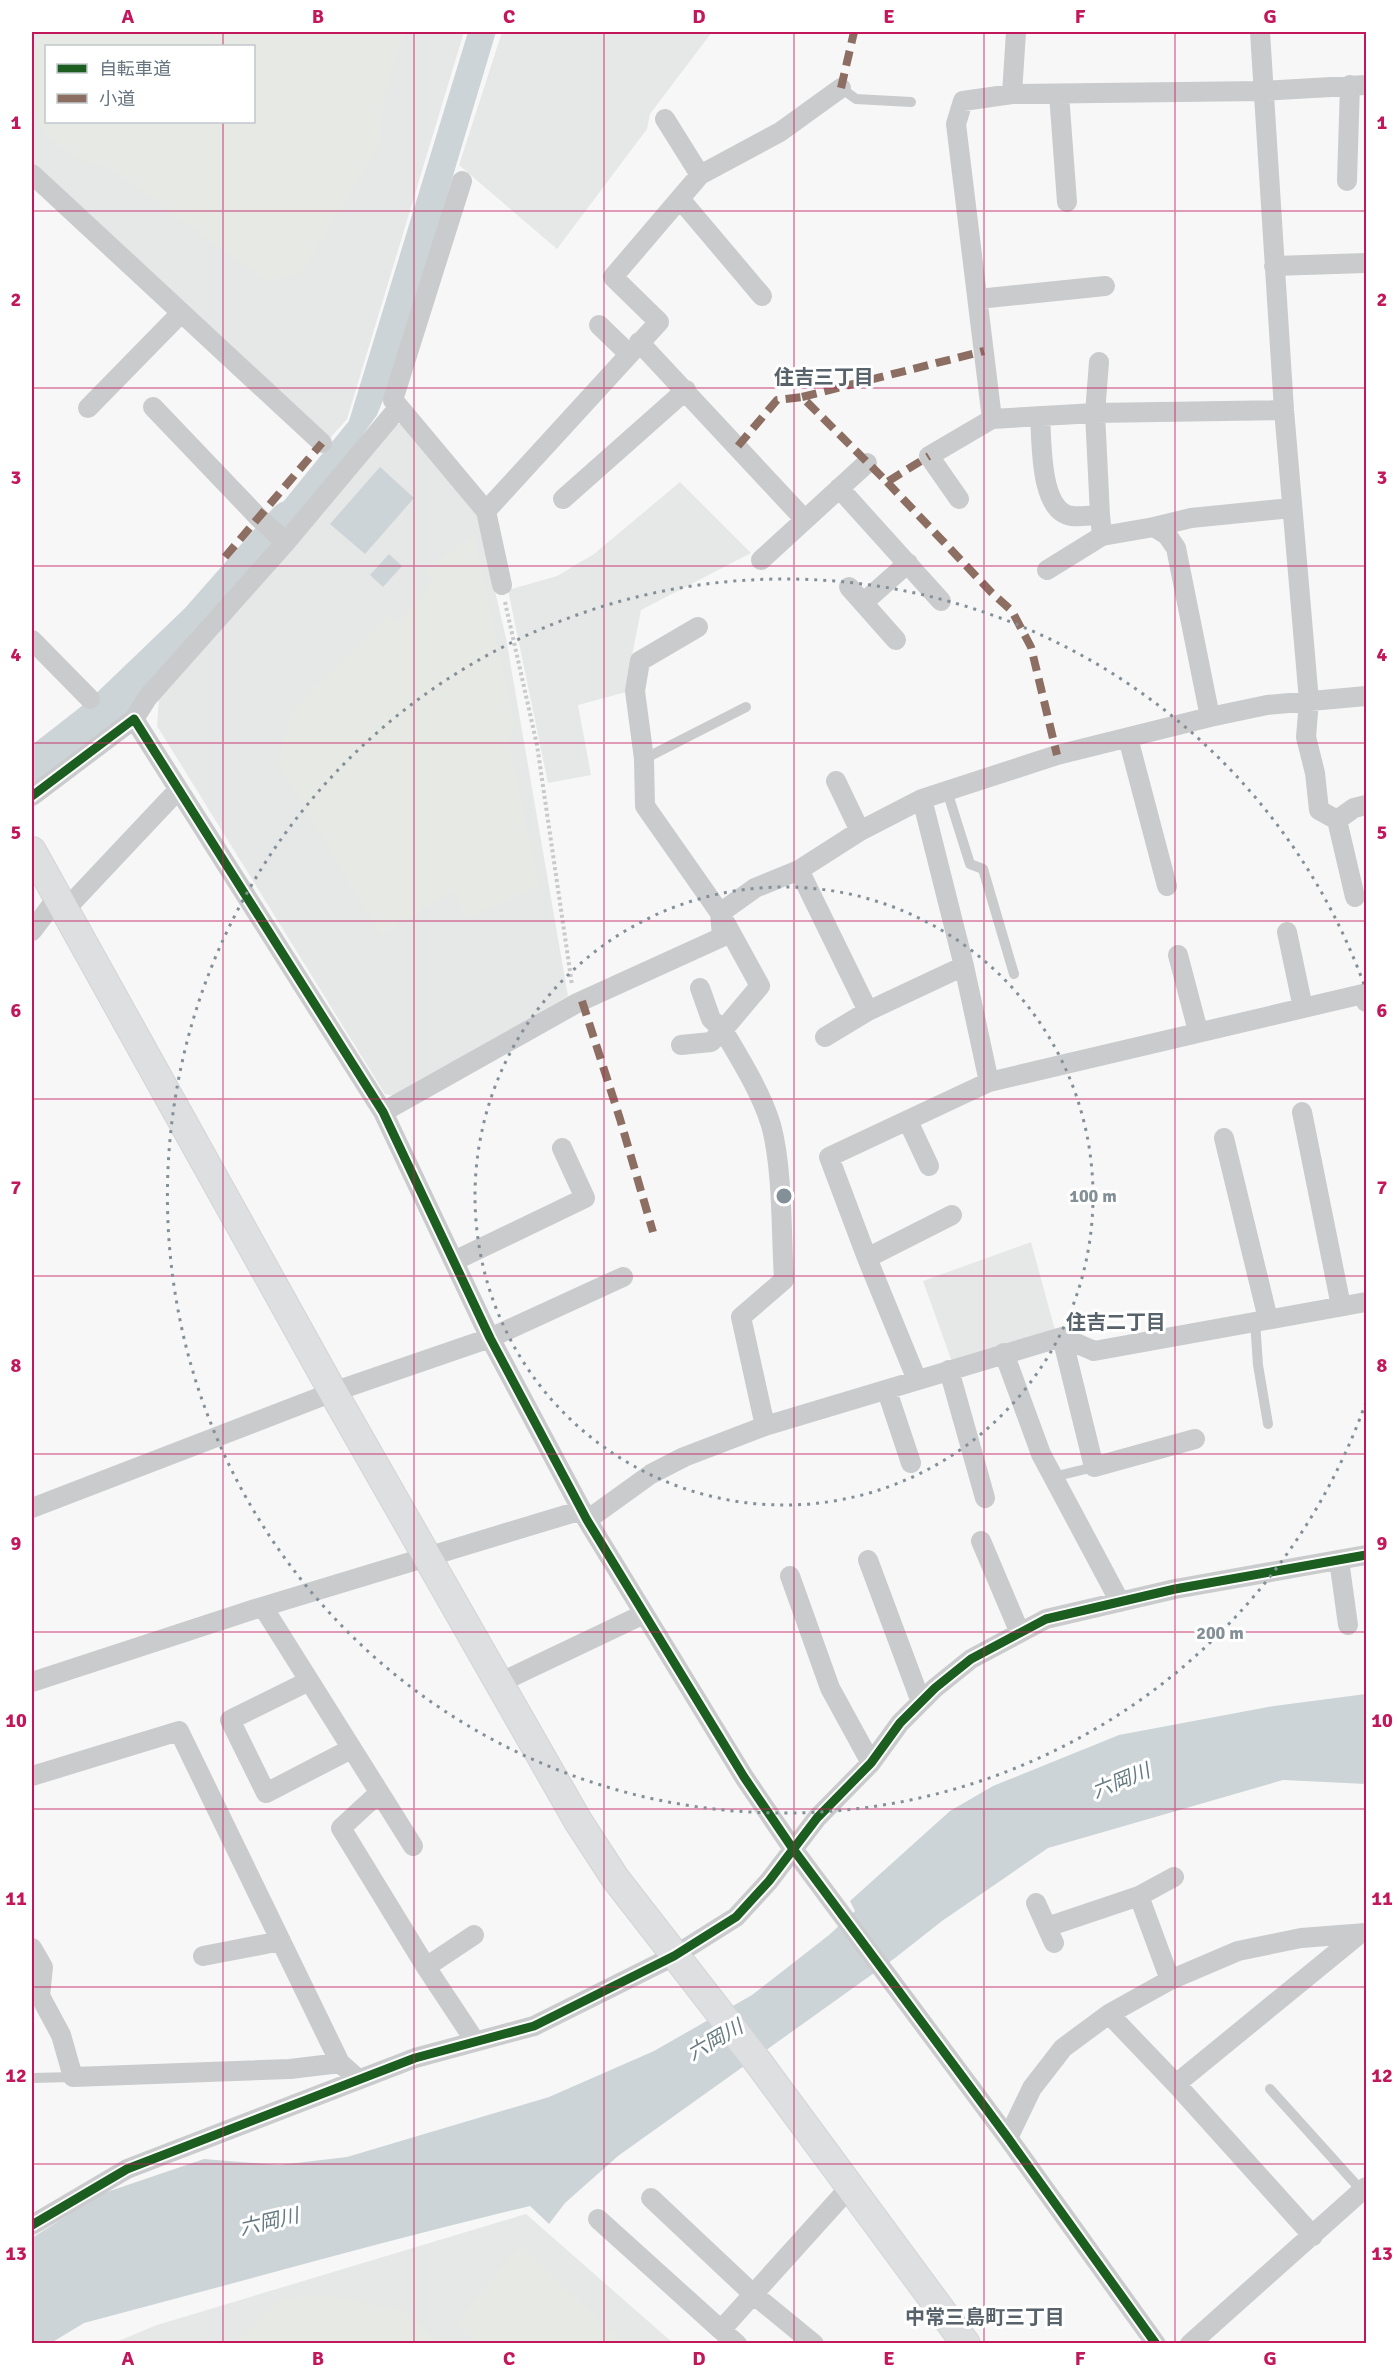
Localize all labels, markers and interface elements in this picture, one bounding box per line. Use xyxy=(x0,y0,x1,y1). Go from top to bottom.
text: A xyxy=(122,4,135,29)
text: B xyxy=(312,4,324,29)
text: C xyxy=(503,4,515,29)
text: D xyxy=(692,4,706,29)
text: E xyxy=(883,4,895,29)
text: F xyxy=(1075,4,1086,29)
text: G xyxy=(1263,4,1277,29)
legend xyxy=(45,45,255,123)
text: 自転車道 xyxy=(99,58,171,80)
text: 小道 xyxy=(99,88,135,110)
text: 1 xyxy=(11,110,22,135)
text: 1 xyxy=(1377,110,1388,135)
text: 2 xyxy=(11,287,21,312)
text: 2 xyxy=(1377,287,1387,312)
district label: 住吉三丁目 xyxy=(774,365,874,390)
text: 3 xyxy=(11,465,21,490)
text: 3 xyxy=(1377,465,1387,490)
text: 4 xyxy=(11,642,22,667)
text: 4 xyxy=(1377,642,1388,667)
text: 5 xyxy=(11,820,21,845)
text: 5 xyxy=(1377,820,1387,845)
text: 6 xyxy=(11,998,22,1023)
text: 6 xyxy=(1377,998,1388,1023)
text: 7 xyxy=(11,1175,22,1200)
text: 7 xyxy=(1377,1175,1388,1200)
text: 100 m xyxy=(1069,1185,1117,1207)
centre of rings xyxy=(774,1186,794,1206)
district label: 住吉二丁目 xyxy=(1066,1310,1166,1335)
text: 8 xyxy=(11,1353,22,1378)
text: 8 xyxy=(1377,1353,1388,1378)
text: 9 xyxy=(11,1531,22,1556)
text: 9 xyxy=(1377,1531,1388,1556)
text: 200 m xyxy=(1196,1622,1244,1644)
text: 10 xyxy=(5,1708,27,1733)
text: 10 xyxy=(1371,1708,1393,1733)
water label: 六岡川 xyxy=(1089,1757,1155,1804)
text: 11 xyxy=(5,1886,27,1911)
text: 11 xyxy=(1371,1886,1393,1911)
water label: 六岡川 xyxy=(683,2013,749,2066)
text: 12 xyxy=(5,2063,27,2088)
text: 12 xyxy=(1371,2063,1393,2088)
water label: 六岡川 xyxy=(237,2203,303,2241)
text: 13 xyxy=(5,2241,27,2266)
text: 13 xyxy=(1371,2241,1393,2266)
district label: 中常三島町三丁目 xyxy=(905,2305,1065,2330)
text: A xyxy=(122,2346,135,2371)
text: B xyxy=(312,2346,324,2371)
text: C xyxy=(503,2346,515,2371)
text: D xyxy=(692,2346,706,2371)
text: E xyxy=(883,2346,895,2371)
text: F xyxy=(1075,2346,1086,2371)
text: G xyxy=(1263,2346,1277,2371)

